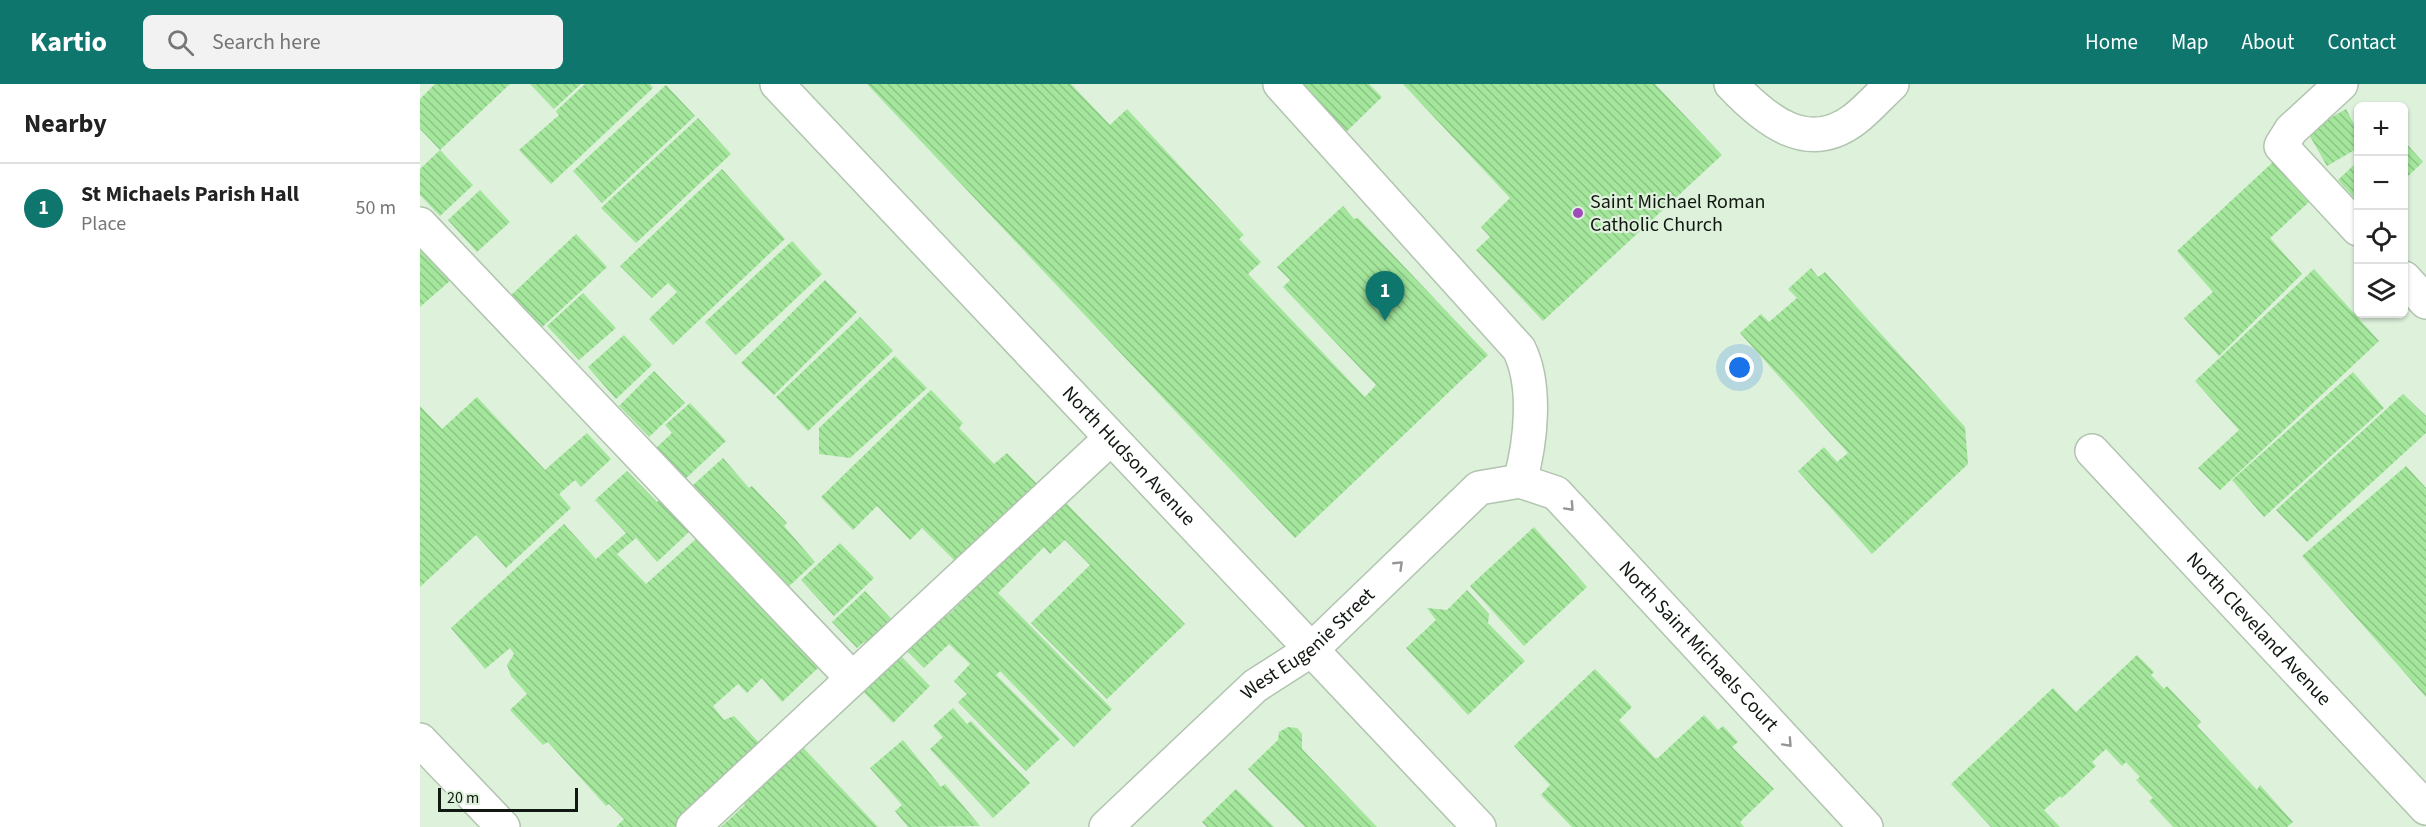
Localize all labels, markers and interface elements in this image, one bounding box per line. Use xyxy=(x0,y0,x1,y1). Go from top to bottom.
search box xyxy=(143,15,563,69)
text: Kartio xyxy=(30,22,107,62)
icon: search xyxy=(164,26,197,59)
text: Search here xyxy=(212,26,321,58)
text: Home xyxy=(2085,27,2138,57)
text: Map xyxy=(2171,27,2209,57)
text: About xyxy=(2242,27,2294,57)
text: Contact xyxy=(2327,27,2396,57)
map controls xyxy=(2354,102,2408,318)
button: + xyxy=(2354,102,2408,156)
text: Nearby xyxy=(24,105,107,142)
button: − xyxy=(2354,156,2408,210)
text: St Michaels Parish Hall xyxy=(81,178,299,210)
place label: Saint Michael Roman Catholic Church xyxy=(1590,188,1766,239)
text: 1 xyxy=(38,194,49,222)
text: 50 m xyxy=(356,194,396,222)
marker: Saint Michael Roman Catholic Church xyxy=(1571,206,1585,220)
text: Place xyxy=(81,210,126,238)
button: locate xyxy=(2354,210,2408,264)
button: layers xyxy=(2354,264,2408,318)
pin: 1 xyxy=(1366,272,1404,321)
your location xyxy=(1725,353,1754,382)
street label: North Hudson Avenue xyxy=(1055,380,1202,532)
one-way arrow xyxy=(1563,501,1574,511)
street label: North Cleveland Avenue xyxy=(2180,546,2338,712)
street label: North Saint Michaels Court xyxy=(1612,555,1785,738)
one-way arrow xyxy=(1392,561,1402,572)
street label: West Eugenie Street xyxy=(1235,581,1381,706)
one-way arrow xyxy=(1781,736,1792,746)
scale bar xyxy=(438,785,578,812)
text: 20 m xyxy=(447,787,479,809)

